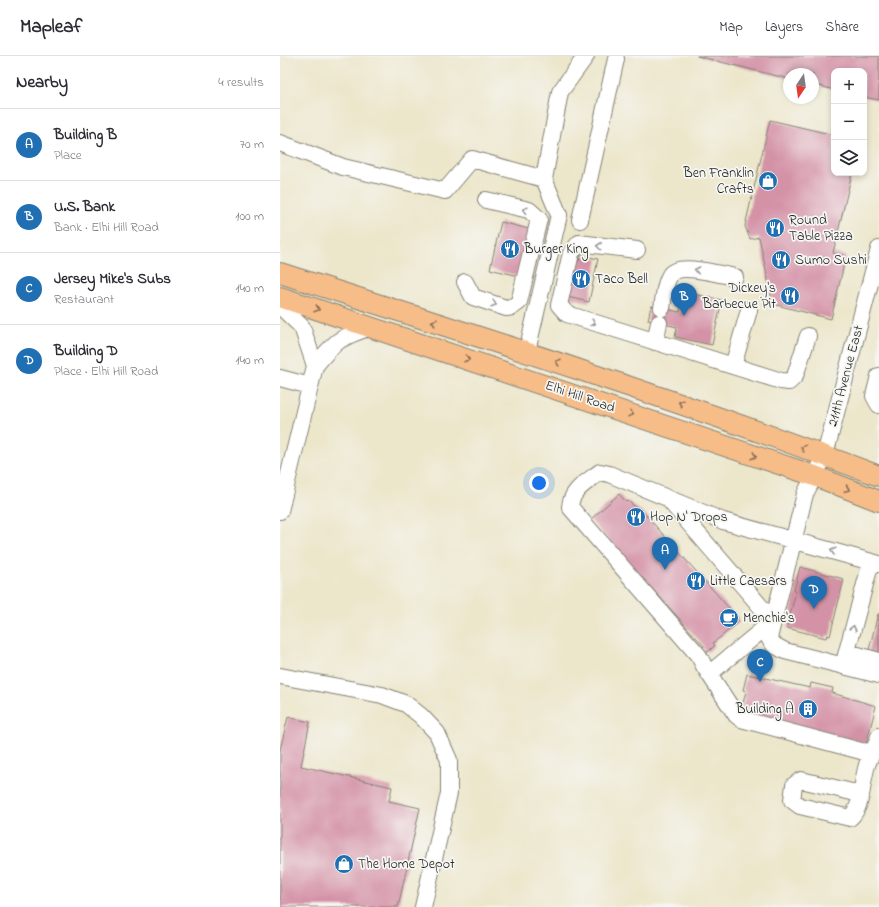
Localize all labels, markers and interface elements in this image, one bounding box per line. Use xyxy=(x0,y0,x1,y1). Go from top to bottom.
text: Mapleaf xyxy=(20,14,82,41)
text: Map xyxy=(719,17,743,38)
text: Layers xyxy=(765,17,803,38)
text: Share xyxy=(825,17,859,38)
north arrow xyxy=(783,68,819,104)
map controls xyxy=(831,68,867,176)
button: + xyxy=(831,68,867,104)
text: Nearby xyxy=(16,70,68,95)
text: 4 results xyxy=(218,73,264,92)
button: − xyxy=(831,104,867,140)
text: Building B xyxy=(54,124,117,146)
text: A xyxy=(25,135,33,154)
text: 70 m xyxy=(240,135,264,154)
button: layers xyxy=(831,140,867,176)
text: Place xyxy=(54,146,82,165)
place label: Ben Franklin Crafts xyxy=(682,163,754,200)
shop icon: Ben Franklin Crafts xyxy=(757,170,779,192)
text: U.S. Bank xyxy=(54,196,115,218)
one-way arrow xyxy=(521,206,528,214)
text: B xyxy=(25,207,33,226)
text: 100 m xyxy=(235,207,264,226)
place label: Round Table Pizza xyxy=(789,210,853,247)
restaurant icon: Round Table Pizza xyxy=(764,217,786,239)
text: Bank · Elhi Hill Road xyxy=(54,218,159,237)
restaurant icon: Burger King xyxy=(499,238,521,260)
place label: Burger King xyxy=(523,239,589,261)
one-way arrow xyxy=(596,242,602,251)
restaurant icon: Sumo Sushi xyxy=(770,249,792,271)
place label: Sumo Sushi xyxy=(795,250,867,271)
one-way arrow xyxy=(694,266,700,275)
text: Jersey Mike's Subs xyxy=(54,268,171,290)
restaurant icon: Taco Bell xyxy=(570,268,592,290)
place label: Taco Bell xyxy=(595,269,648,290)
place label: Dickey's Barbecue Pit xyxy=(702,278,776,315)
text: C xyxy=(25,279,33,298)
text: 140 m xyxy=(236,279,264,298)
pin: B xyxy=(671,283,697,316)
restaurant icon: Dickey's Barbecue Pit xyxy=(779,285,801,307)
text: Restaurant xyxy=(54,290,114,309)
one-way arrow xyxy=(490,299,497,308)
one-way arrow xyxy=(313,304,320,313)
one-way arrow xyxy=(431,318,438,327)
one-way arrow xyxy=(590,318,597,327)
street label: 211th Avenue East xyxy=(822,323,870,429)
text: Building D xyxy=(54,340,118,362)
text: D xyxy=(24,351,34,370)
text: 140 m xyxy=(236,351,264,370)
one-way arrow xyxy=(463,354,470,363)
one-way arrow xyxy=(554,358,561,366)
text: Place · Elhi Hill Road xyxy=(54,362,158,381)
street label: Elhi Hill Road xyxy=(542,375,618,419)
one-way arrow xyxy=(678,399,685,408)
one-way arrow xyxy=(627,410,634,418)
one-way arrow xyxy=(800,444,807,452)
one-way arrow xyxy=(750,451,757,459)
your location xyxy=(529,473,549,493)
one-way arrow xyxy=(843,484,850,492)
restaurant icon: Hop N' Drops xyxy=(625,506,647,528)
place label: Hop N' Drops xyxy=(650,507,728,528)
pin: A xyxy=(652,537,678,570)
one-way arrow xyxy=(830,547,837,556)
restaurant icon: Little Caesars xyxy=(685,570,707,592)
place label: Little Caesars xyxy=(710,571,787,592)
pin: D xyxy=(801,576,827,609)
cafe icon: Menchie's xyxy=(718,607,740,629)
place label: Menchie's xyxy=(743,608,795,629)
one-way arrow xyxy=(848,625,857,632)
pin: C xyxy=(747,649,773,682)
building icon: Building A xyxy=(797,698,819,720)
place label: Building A xyxy=(735,699,794,721)
shop icon: The Home Depot xyxy=(333,853,355,875)
place label: The Home Depot xyxy=(358,854,455,875)

